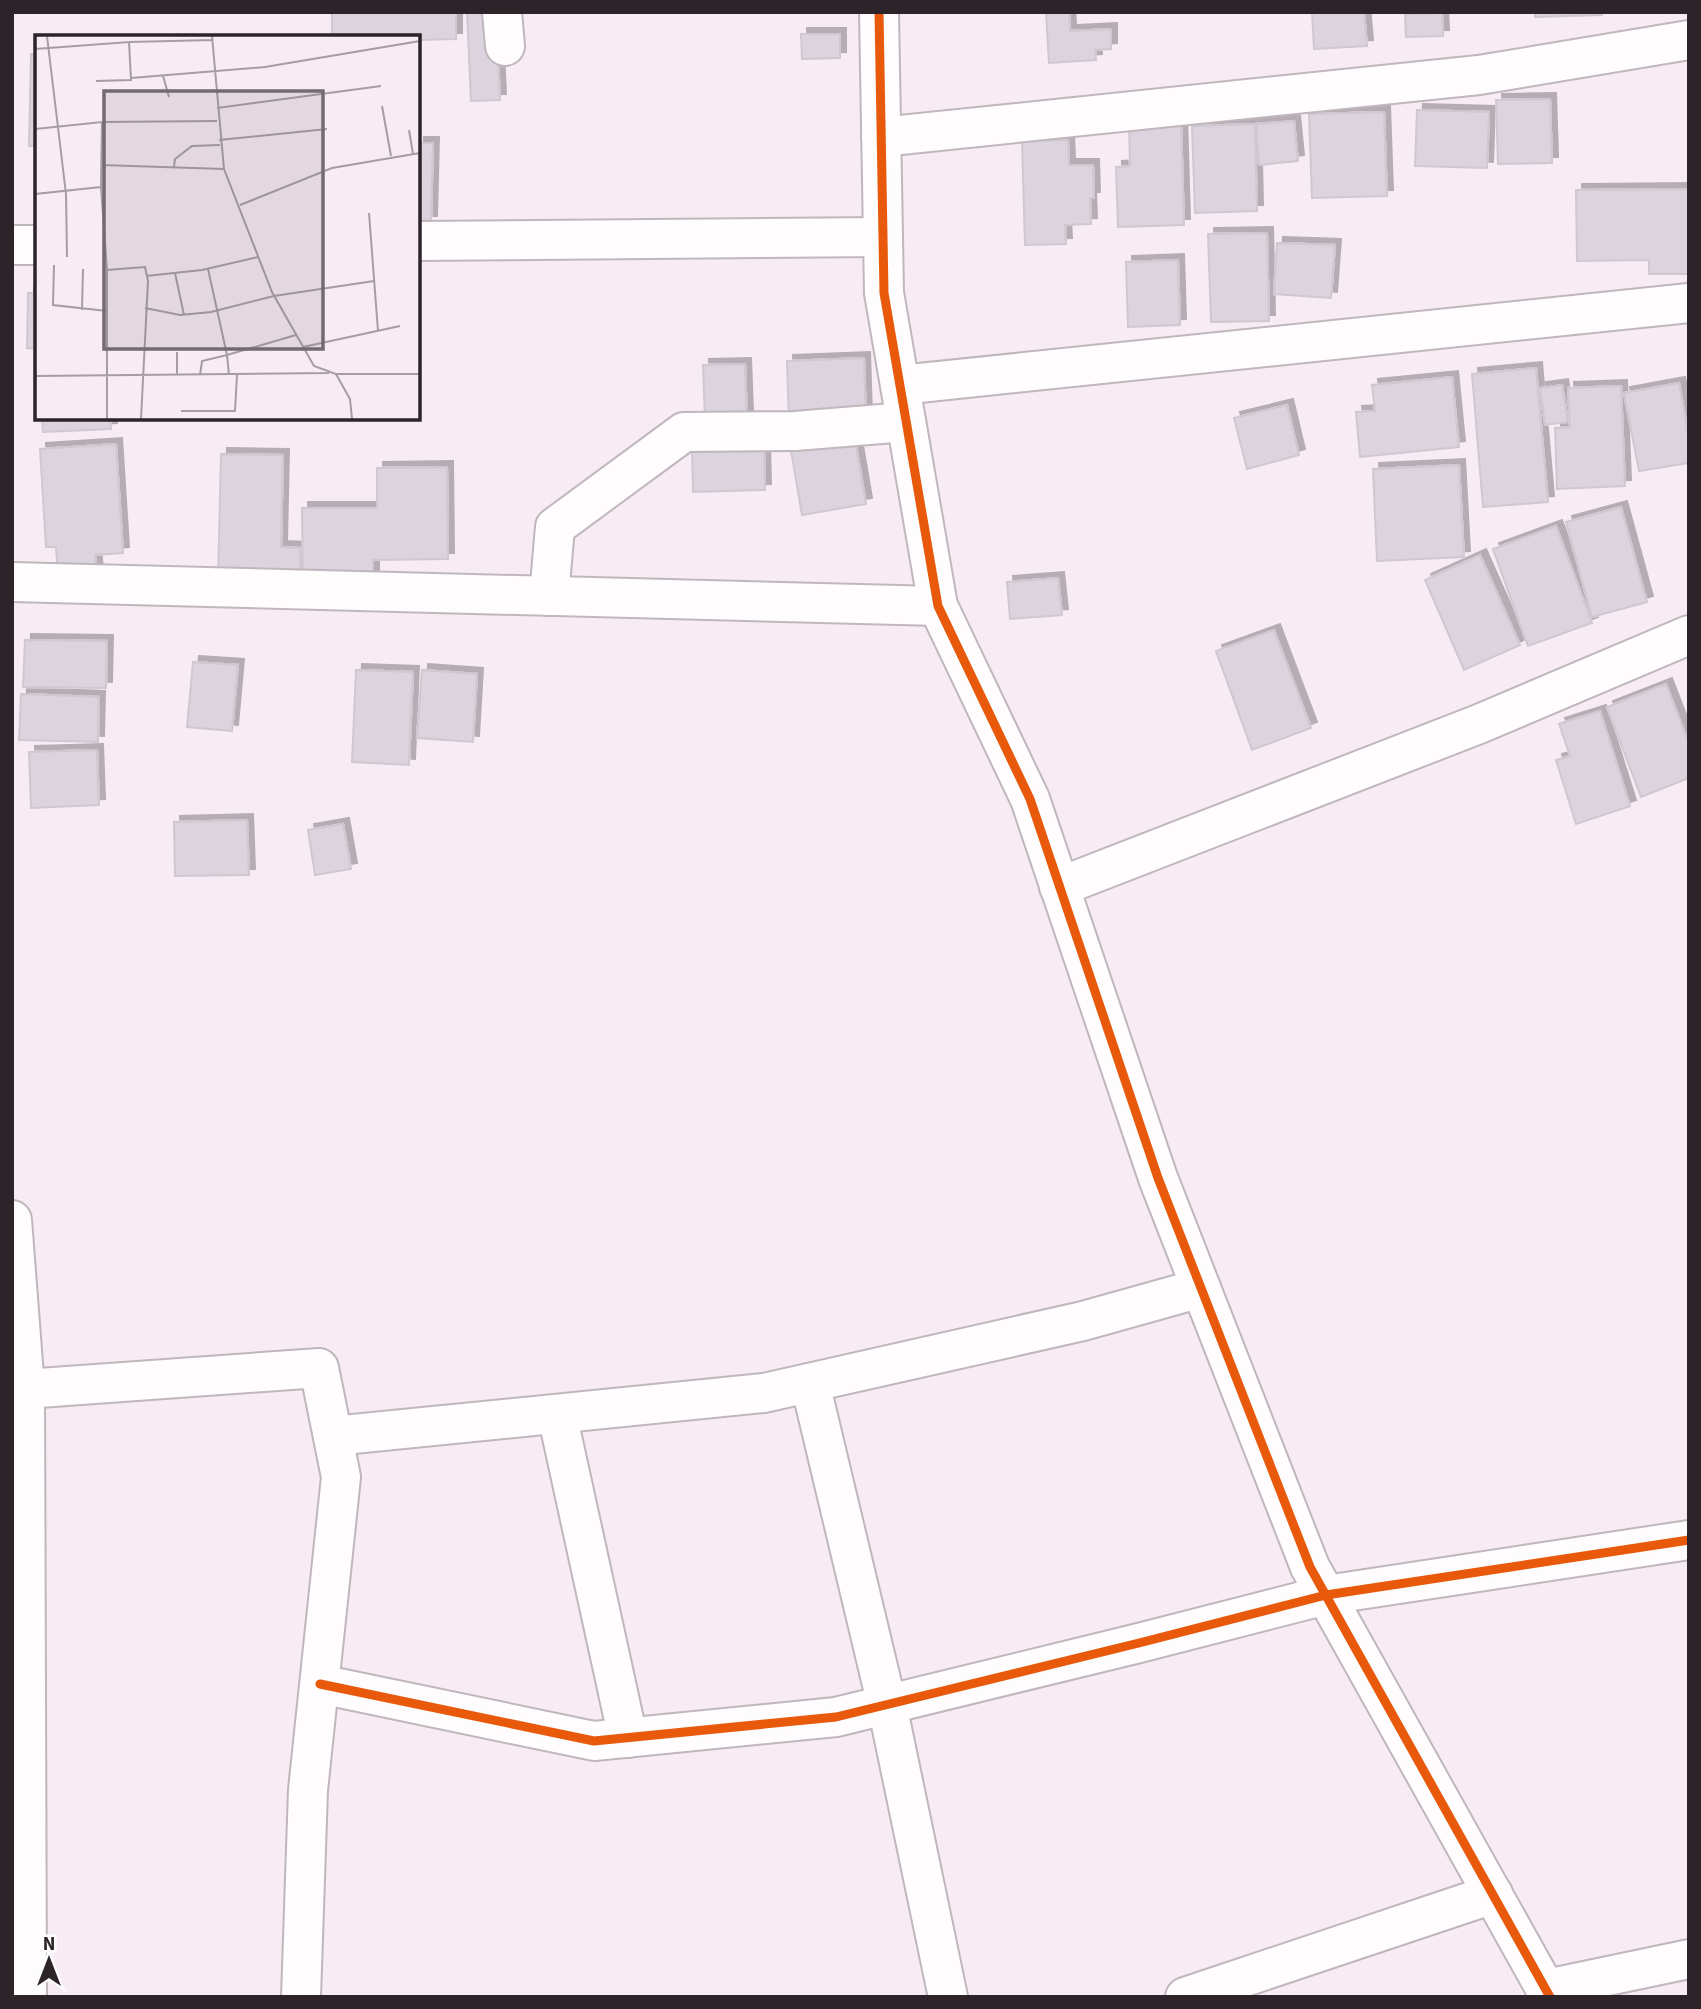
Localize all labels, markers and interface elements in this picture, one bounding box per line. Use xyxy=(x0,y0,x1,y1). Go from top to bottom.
inset map xyxy=(35,35,420,420)
north arrow xyxy=(14,1925,84,1995)
text: N xyxy=(43,1931,55,1958)

